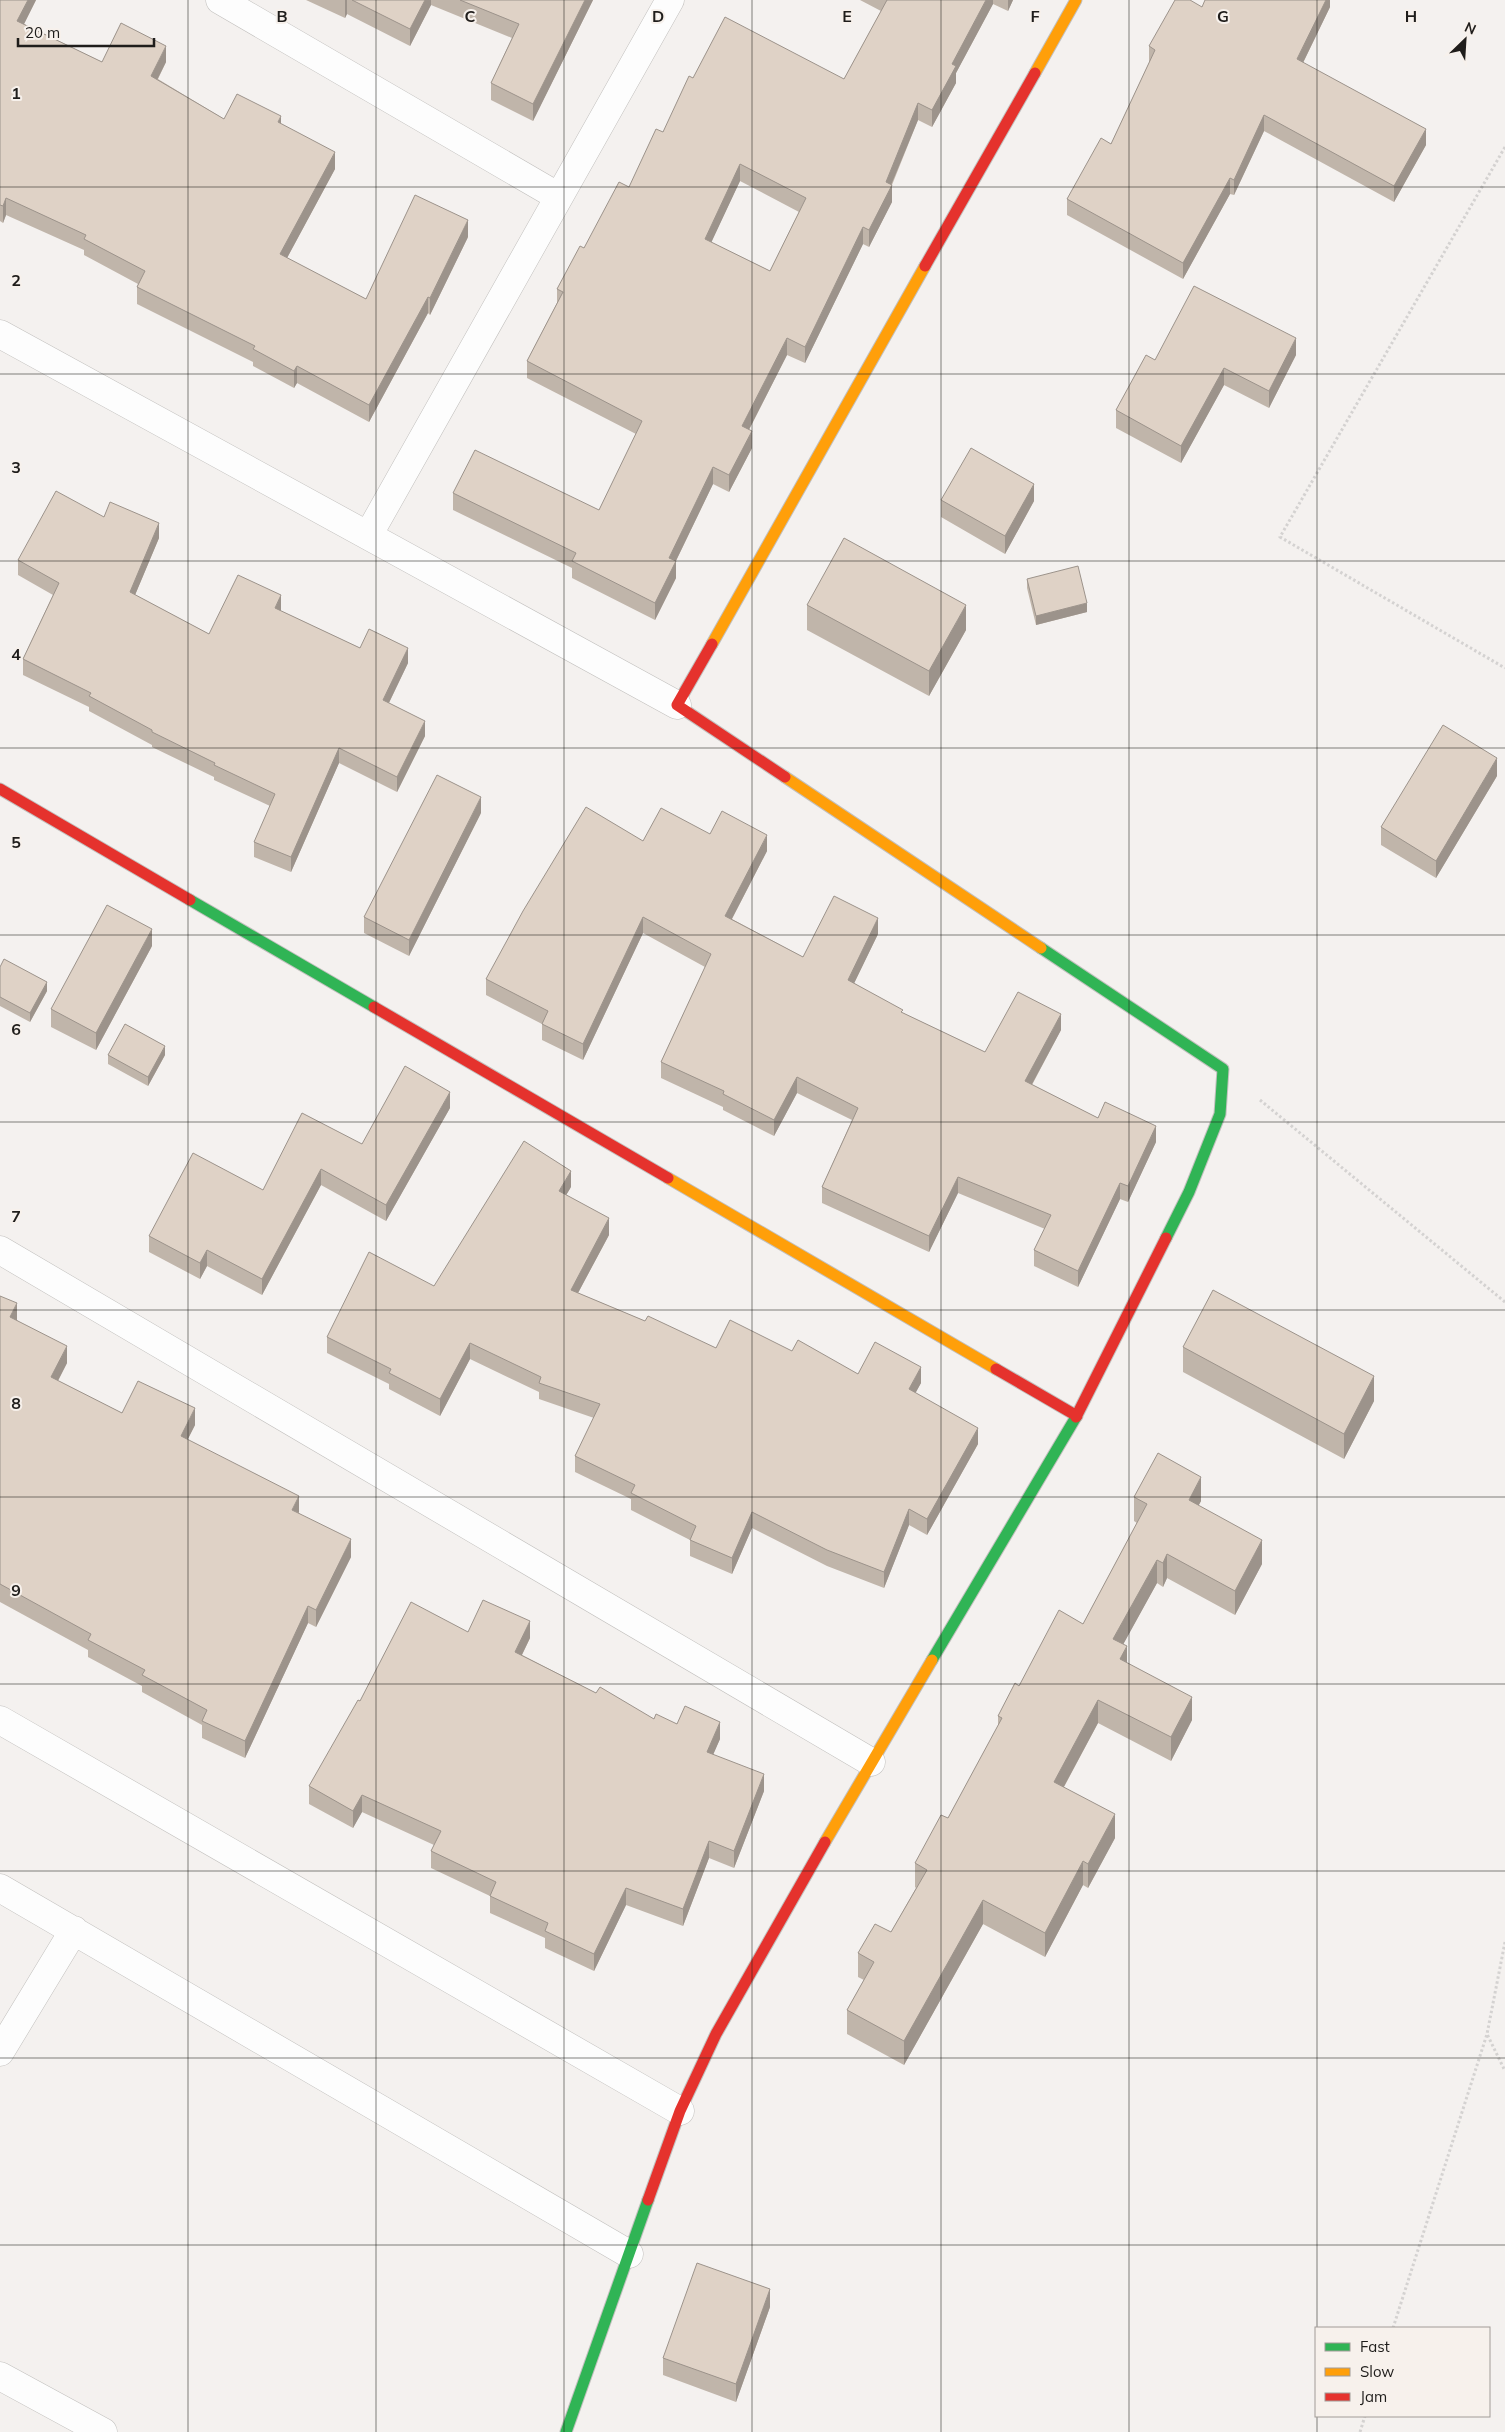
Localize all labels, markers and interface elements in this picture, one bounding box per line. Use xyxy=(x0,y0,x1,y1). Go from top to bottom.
text: B xyxy=(276,6,288,26)
text: C xyxy=(465,6,476,26)
text: D xyxy=(652,6,664,26)
text: E xyxy=(842,6,852,26)
text: F xyxy=(1030,6,1040,26)
text: G xyxy=(1217,6,1229,26)
text: H xyxy=(1405,6,1417,26)
scale bar xyxy=(18,15,154,47)
north arrow xyxy=(1440,15,1490,65)
text: N xyxy=(1462,18,1479,39)
text: 20 m xyxy=(25,23,60,42)
text: 1 xyxy=(11,83,21,103)
text: 2 xyxy=(11,270,21,290)
text: 3 xyxy=(11,457,21,477)
text: 4 xyxy=(11,644,21,664)
text: 5 xyxy=(11,832,21,852)
text: 6 xyxy=(11,1019,21,1039)
text: 7 xyxy=(11,1206,21,1226)
text: 8 xyxy=(11,1393,21,1413)
text: 9 xyxy=(11,1580,21,1600)
legend xyxy=(1315,2327,1490,2417)
text: Fast xyxy=(1360,2337,1390,2356)
text: Slow xyxy=(1360,2362,1394,2381)
text: Jam xyxy=(1360,2387,1387,2406)

